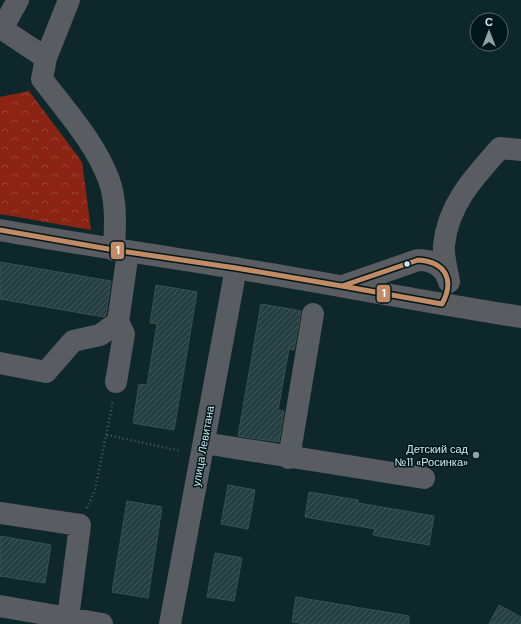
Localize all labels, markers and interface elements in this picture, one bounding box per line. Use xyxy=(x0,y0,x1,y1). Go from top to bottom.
north arrow xyxy=(469,12,509,52)
text: С xyxy=(485,15,493,29)
line badge: 1 xyxy=(110,241,125,260)
text: 1 xyxy=(116,243,120,257)
unlabelled marker xyxy=(402,259,412,269)
line badge: 1 xyxy=(376,284,391,303)
text: 1 xyxy=(382,286,386,300)
street label: улица Левитана xyxy=(189,404,217,487)
place label: Детский сад №11 «Росинка» xyxy=(395,442,469,469)
marker: Детский сад №11 «Росинка» xyxy=(471,450,481,460)

